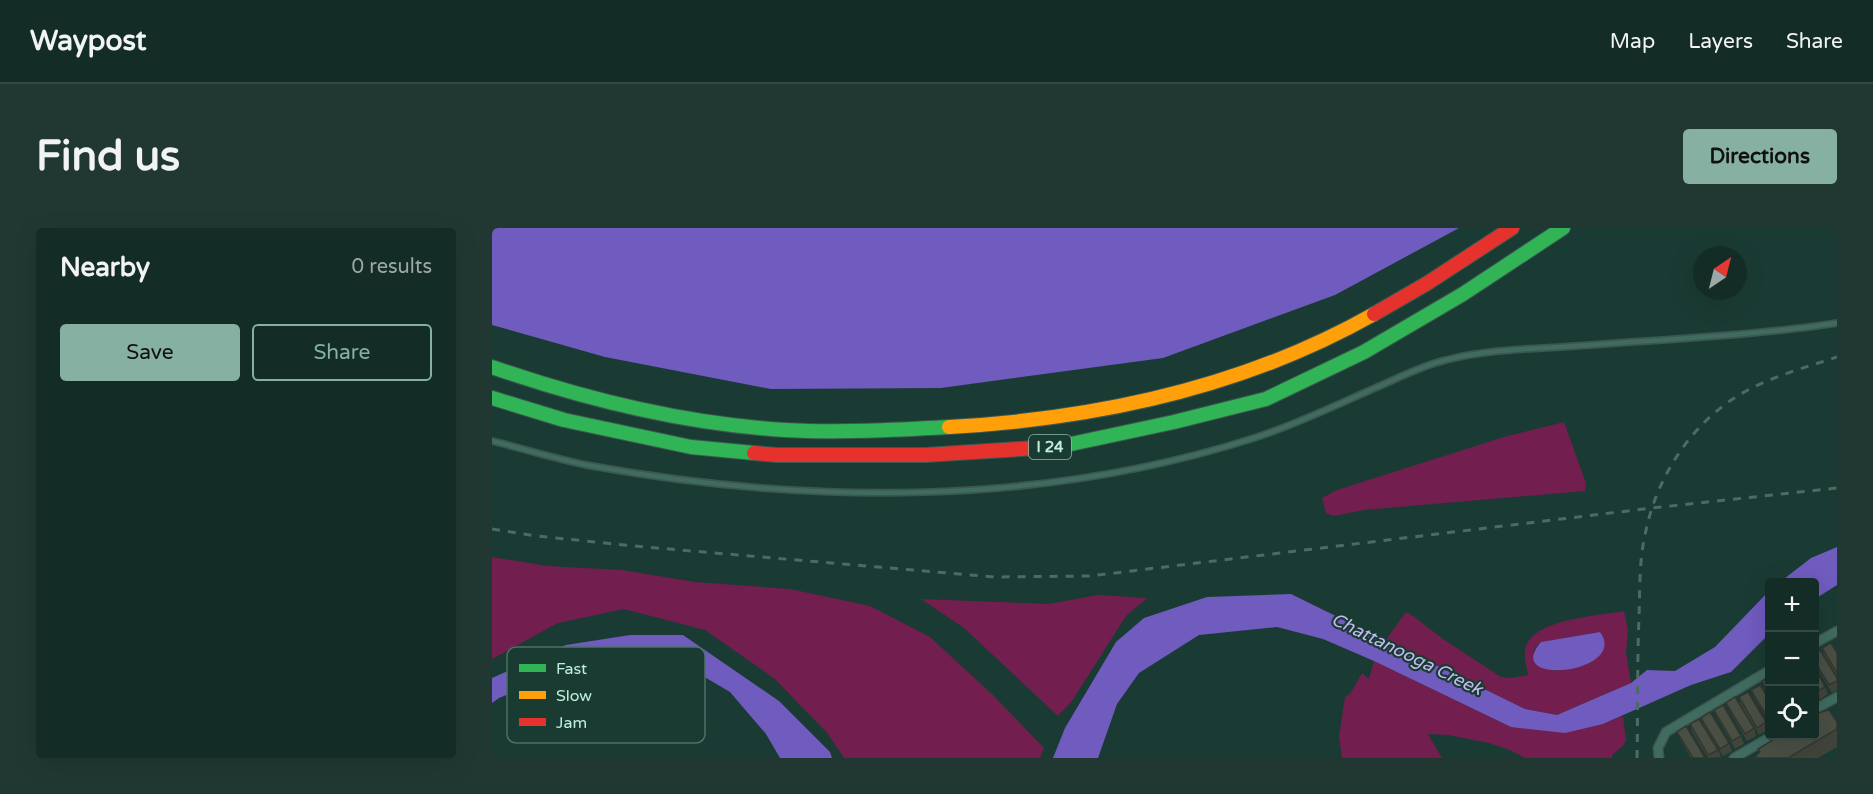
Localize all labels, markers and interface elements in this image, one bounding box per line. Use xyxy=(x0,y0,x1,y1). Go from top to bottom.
text: Waypost xyxy=(30,24,146,58)
text: Map xyxy=(1610,29,1655,54)
text: Layers xyxy=(1688,29,1753,54)
text: Share xyxy=(1786,29,1843,54)
button: Directions xyxy=(1683,129,1837,184)
text: Find us xyxy=(36,131,180,182)
north arrow xyxy=(1693,246,1747,300)
text: Nearby xyxy=(60,252,150,283)
text: 0 results xyxy=(352,255,432,279)
button: Save xyxy=(60,324,240,381)
button: Share xyxy=(252,324,432,381)
road number: I 24 xyxy=(1029,435,1071,459)
map controls xyxy=(1765,578,1819,740)
button: + xyxy=(1765,578,1819,632)
water label: Chattanooga Creek xyxy=(1328,608,1487,701)
button: − xyxy=(1765,632,1819,686)
legend xyxy=(507,647,705,743)
text: Fast xyxy=(556,659,587,679)
text: Slow xyxy=(556,686,592,706)
button: locate xyxy=(1765,686,1819,740)
text: Jam xyxy=(556,713,587,733)

